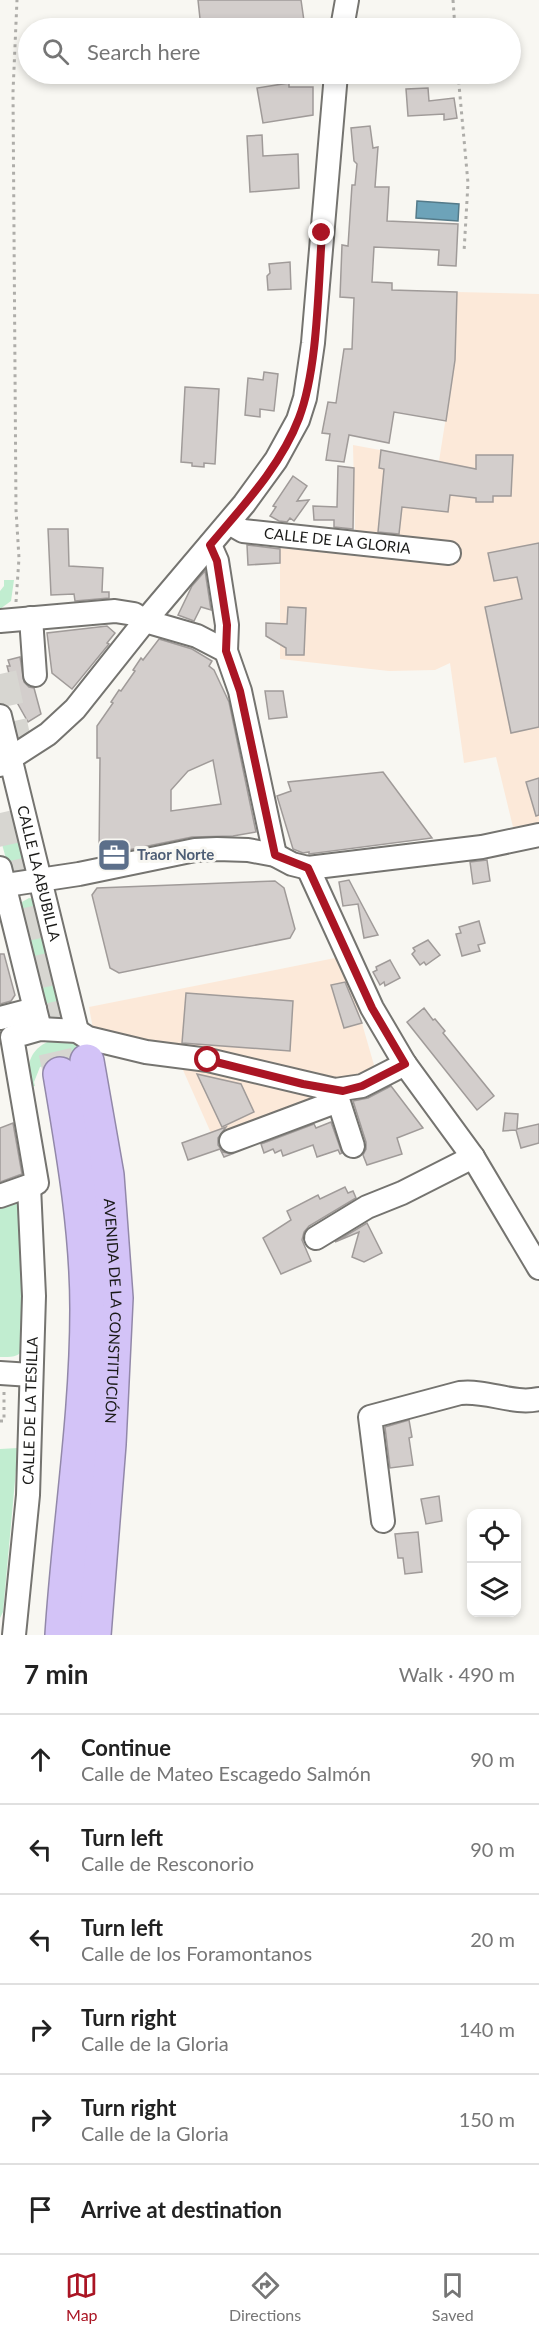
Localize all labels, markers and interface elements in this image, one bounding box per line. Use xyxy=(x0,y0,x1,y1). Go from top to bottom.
search box xyxy=(18,18,521,84)
icon: search xyxy=(39,35,72,68)
text: Search here xyxy=(87,38,200,65)
route end xyxy=(308,219,334,245)
street label: CALLE DE LA GLORIA xyxy=(263,523,412,557)
street label: CALLE LA ABUBILLA xyxy=(14,803,65,944)
office icon: Traor Norte xyxy=(96,837,132,873)
place label: Traor Norte xyxy=(137,845,214,863)
route start xyxy=(194,1046,220,1072)
street label: AVENIDA DE LA CONSTITUCIÓN xyxy=(101,1198,126,1424)
street label: CALLE DE LA TESILLA xyxy=(18,1336,41,1485)
map controls xyxy=(467,1509,521,1617)
button: locate xyxy=(467,1509,521,1563)
button: layers xyxy=(467,1563,521,1617)
text: 7 min xyxy=(24,1658,88,1690)
text: Walk · 490 m xyxy=(399,1662,515,1686)
text: Continue xyxy=(81,1734,171,1761)
icon: ahead xyxy=(24,1743,57,1776)
text: 90 m xyxy=(470,1747,515,1771)
text: Calle de Mateo Escagedo Salmón xyxy=(81,1761,371,1785)
text: Turn left xyxy=(81,1824,163,1851)
icon: left xyxy=(24,1833,57,1866)
text: 90 m xyxy=(470,1837,515,1861)
text: Calle de Resconorio xyxy=(81,1851,254,1875)
text: Turn left xyxy=(81,1914,163,1941)
icon: left xyxy=(24,1923,57,1956)
text: 20 m xyxy=(470,1927,515,1951)
text: Calle de los Foramontanos xyxy=(81,1941,312,1965)
text: Turn right xyxy=(81,2004,176,2031)
icon: right xyxy=(24,2013,57,2046)
text: 140 m xyxy=(459,2017,515,2041)
text: Calle de la Gloria xyxy=(81,2031,229,2055)
text: Turn right xyxy=(81,2094,176,2121)
icon: right xyxy=(24,2103,57,2136)
text: 150 m xyxy=(459,2107,515,2131)
text: Calle de la Gloria xyxy=(81,2121,229,2145)
icon: arrive xyxy=(24,2193,57,2226)
text: Arrive at destination xyxy=(81,2196,282,2223)
tab: Map xyxy=(65,2269,98,2324)
tab: Directions xyxy=(229,2269,301,2324)
tab: Saved xyxy=(432,2269,474,2324)

